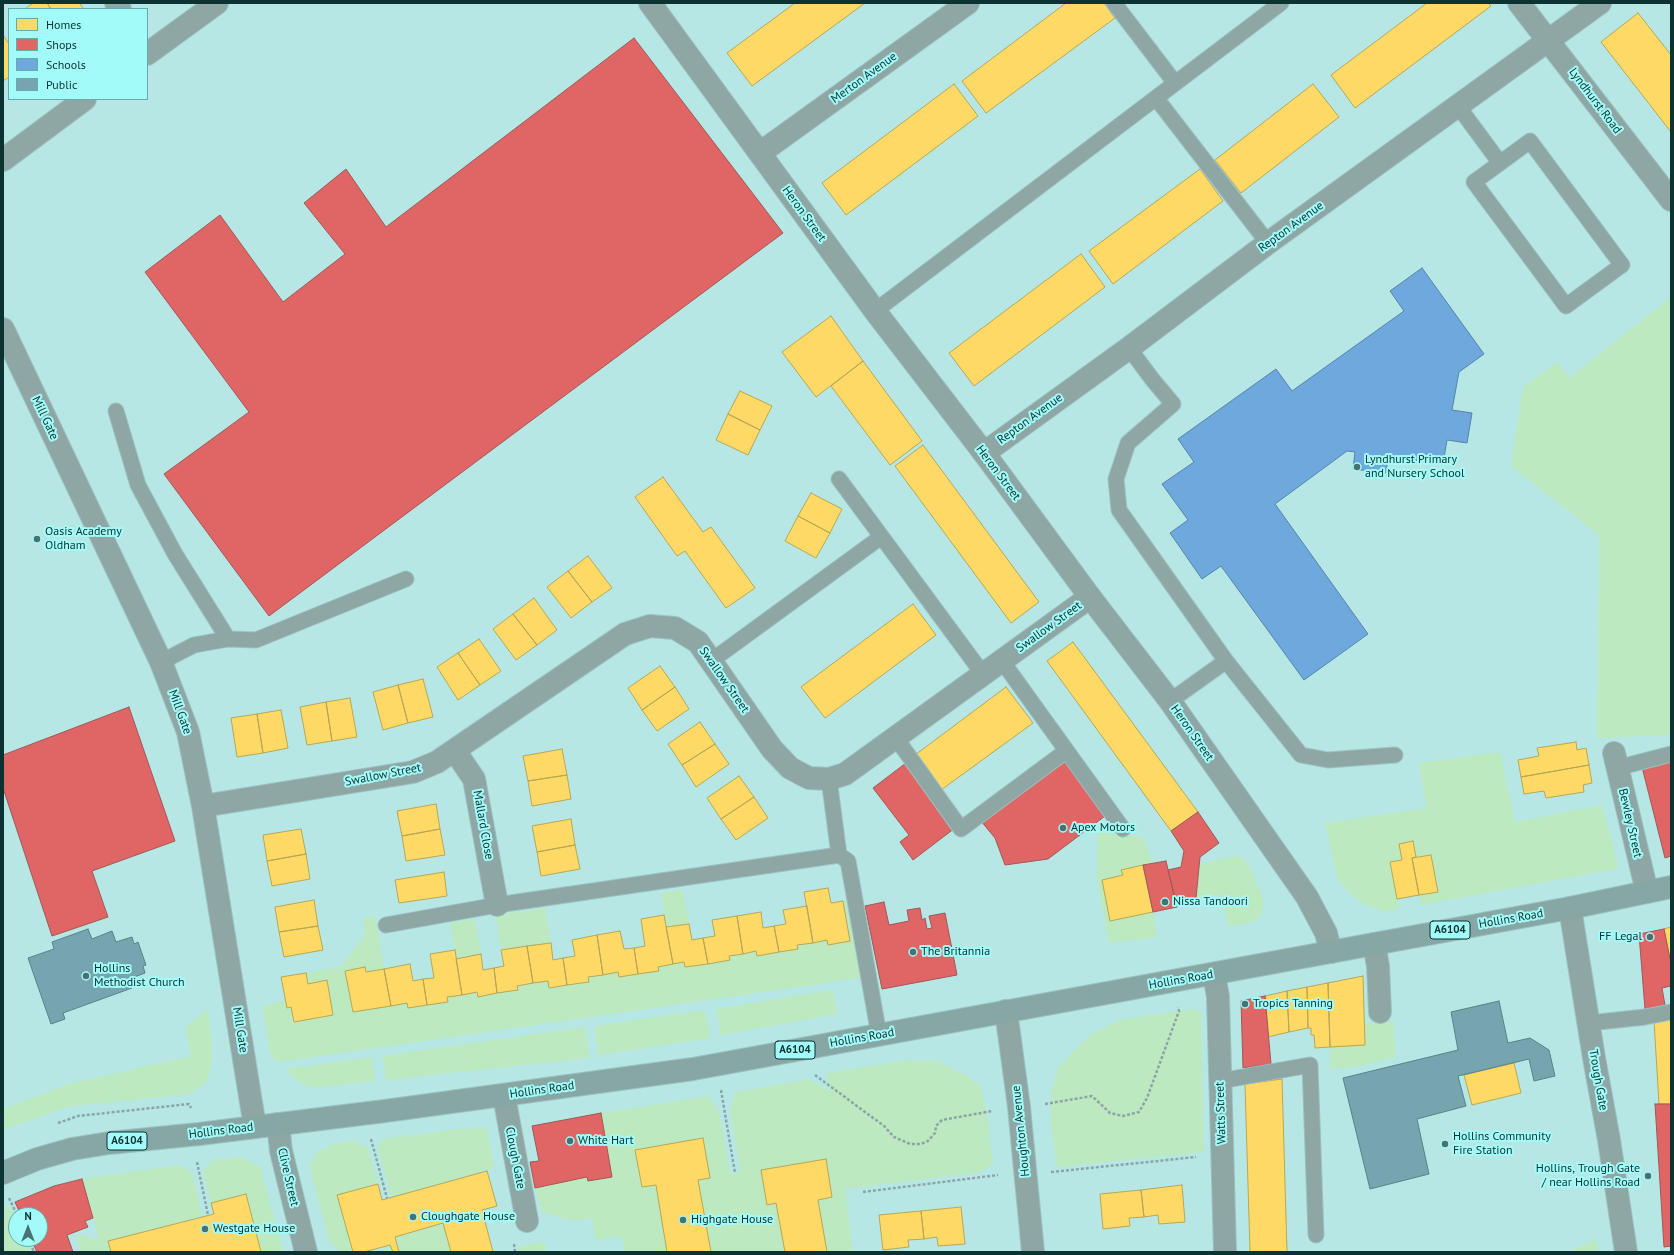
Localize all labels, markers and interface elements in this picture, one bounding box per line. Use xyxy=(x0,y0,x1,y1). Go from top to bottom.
legend xyxy=(8,8,148,100)
text: Homes xyxy=(46,17,81,32)
text: Shops xyxy=(46,37,77,52)
street label: Merton Avenue xyxy=(828,49,900,107)
text: Schools xyxy=(46,57,86,72)
street label: Lyndhurst Road xyxy=(1566,65,1624,137)
text: Public xyxy=(46,77,77,92)
street label: Heron Street xyxy=(779,183,829,245)
street label: Repton Avenue xyxy=(1256,199,1326,255)
street label: Repton Avenue xyxy=(995,391,1065,447)
street label: Mill Gate xyxy=(29,394,61,442)
street label: Heron Street xyxy=(973,443,1023,503)
place label: Lyndhurst Primary and Nursery School xyxy=(1365,453,1465,481)
marker: Lyndhurst Primary and Nursery School xyxy=(1352,462,1362,472)
place label: Oasis Academy Oldham xyxy=(45,525,122,553)
marker: Oasis Academy Oldham xyxy=(32,534,42,544)
street label: Swallow Street xyxy=(1014,599,1084,655)
street label: Swallow Street xyxy=(696,644,752,716)
street label: Mill Gate xyxy=(165,688,195,736)
street label: Heron Street xyxy=(1167,702,1217,764)
street label: Swallow Street xyxy=(344,761,422,789)
street label: Bewley Street xyxy=(1615,787,1645,859)
street label: Mallard Close xyxy=(470,789,496,861)
place label: Apex Motors xyxy=(1071,821,1135,835)
marker: Apex Motors xyxy=(1058,823,1068,833)
place label: Nissa Tandoori xyxy=(1173,895,1248,909)
marker: Nissa Tandoori xyxy=(1160,897,1170,907)
street label: Hollins Road xyxy=(1478,906,1544,932)
road number: A6104 xyxy=(1430,921,1470,939)
place label: FF Legal xyxy=(1599,930,1642,944)
marker: FF Legal xyxy=(1645,932,1655,942)
place label: The Britannia xyxy=(921,945,990,959)
marker: The Britannia xyxy=(908,947,918,957)
place label: Hollins Methodist Church xyxy=(94,962,185,990)
street label: Hollins Road xyxy=(1148,967,1214,993)
marker: Hollins Methodist Church xyxy=(81,971,91,981)
place label: Tropics Tanning xyxy=(1253,997,1333,1011)
marker: Tropics Tanning xyxy=(1240,999,1250,1009)
street label: Mill Gate xyxy=(229,1006,251,1054)
street label: Hollins Road xyxy=(829,1025,895,1051)
road number: A6104 xyxy=(775,1041,815,1059)
street label: Trough Gate xyxy=(1586,1048,1610,1112)
street label: Hollins Road xyxy=(509,1078,575,1102)
street label: Watts Street xyxy=(1213,1082,1229,1144)
street label: Houghton Avenue xyxy=(1009,1085,1033,1177)
street label: Hollins Road xyxy=(188,1120,254,1142)
street label: Clough Gate xyxy=(502,1126,528,1190)
place label: Hollins Community Fire Station xyxy=(1453,1130,1551,1158)
road number: A6104 xyxy=(107,1132,147,1150)
place label: White Hart xyxy=(578,1134,633,1148)
marker: White Hart xyxy=(565,1136,575,1146)
marker: Hollins Community Fire Station xyxy=(1440,1139,1450,1149)
street label: Clive Street xyxy=(274,1147,302,1207)
place label: Hollins, Trough Gate / near Hollins Road xyxy=(1536,1162,1640,1190)
marker: Hollins, Trough Gate / near Hollins Road xyxy=(1643,1171,1653,1181)
north arrow xyxy=(8,1207,48,1247)
text: N xyxy=(24,1209,32,1223)
place label: Cloughgate House xyxy=(421,1210,515,1224)
marker: Cloughgate House xyxy=(408,1212,418,1222)
place label: Highgate House xyxy=(691,1213,773,1227)
marker: Highgate House xyxy=(678,1215,688,1225)
place label: Westgate House xyxy=(213,1222,295,1236)
marker: Westgate House xyxy=(200,1224,210,1234)

